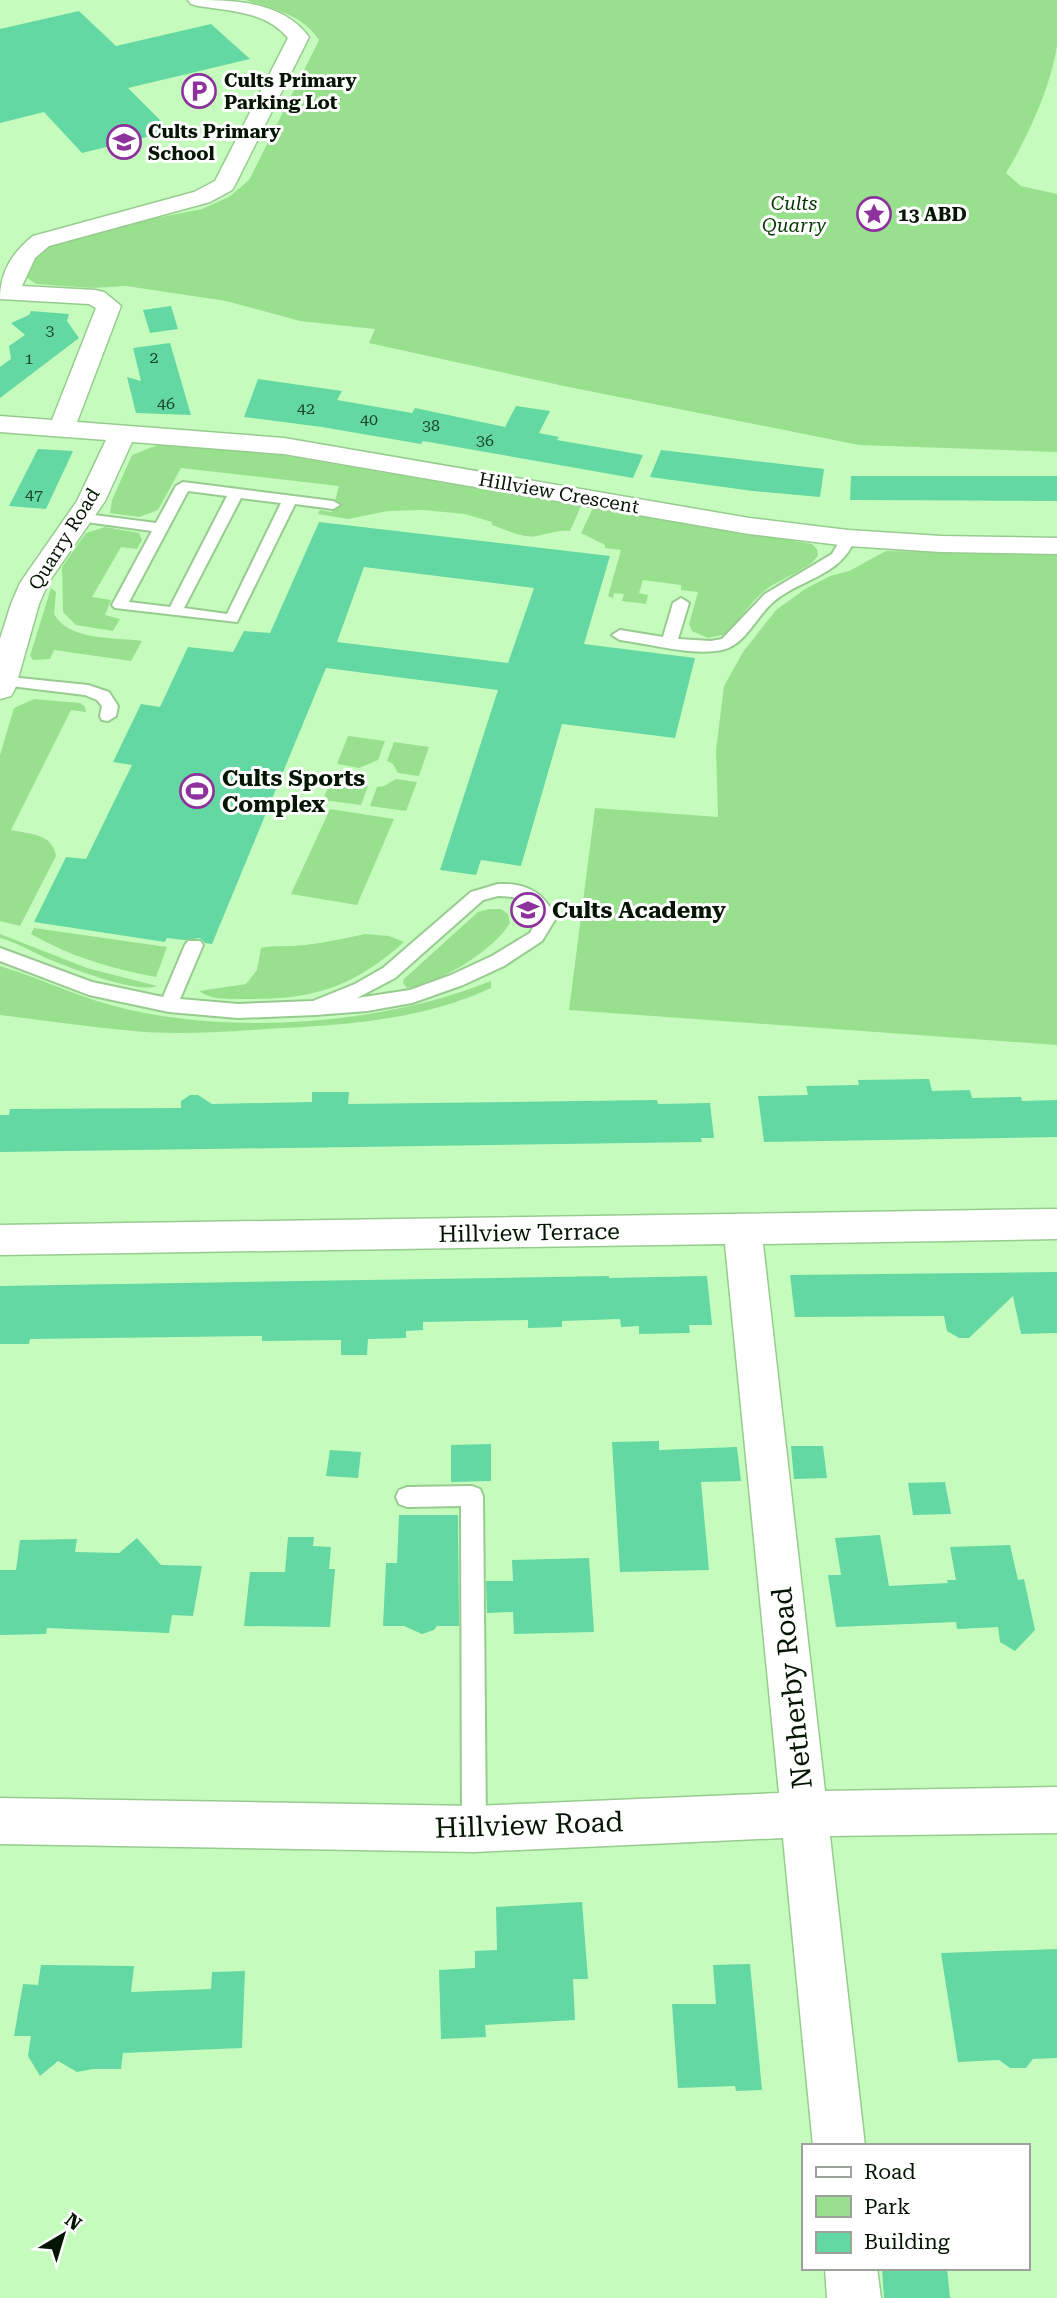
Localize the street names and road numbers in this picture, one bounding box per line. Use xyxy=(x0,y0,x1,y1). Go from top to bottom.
street label: Hillview Crescent xyxy=(477,468,641,518)
street label: Quarry Road xyxy=(24,484,104,594)
street label: Hillview Terrace xyxy=(438,1218,620,1248)
street label: Netherby Road xyxy=(765,1585,819,1791)
street label: Hillview Road xyxy=(434,1805,624,1845)

